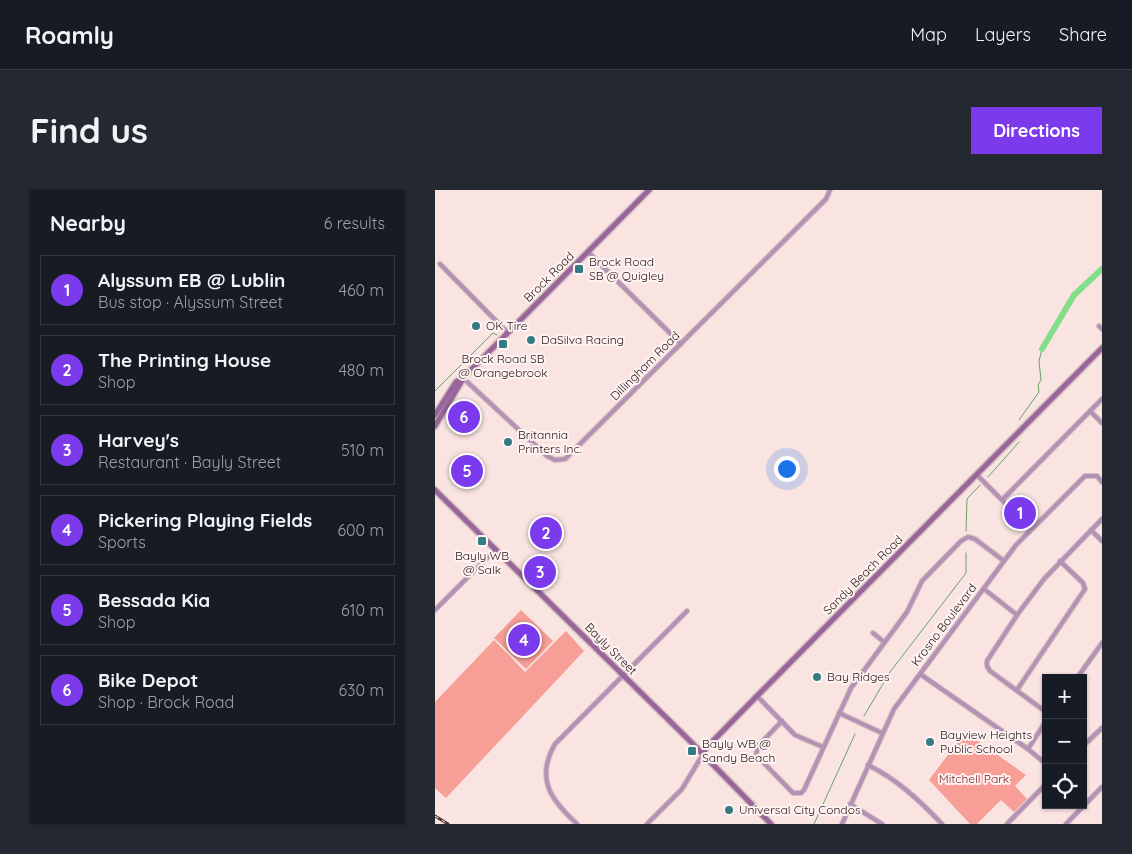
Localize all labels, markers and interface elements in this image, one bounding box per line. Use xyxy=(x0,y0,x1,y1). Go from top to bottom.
text: Roamly xyxy=(25,20,114,50)
text: Map xyxy=(910,23,947,46)
text: Layers xyxy=(975,23,1031,46)
text: Share xyxy=(1059,23,1107,46)
button: Directions xyxy=(971,107,1102,154)
text: Find us xyxy=(30,108,148,152)
text: Nearby xyxy=(50,210,126,236)
text: 6 results xyxy=(324,213,385,233)
street label: Brock Road xyxy=(520,248,577,305)
place label: Brock Road SB @ Quigley xyxy=(589,254,664,283)
marker: Brock Road SB @ Quigley xyxy=(573,263,585,275)
text: Alyssum EB @ Lublin xyxy=(98,268,285,292)
text: 1 xyxy=(64,280,70,300)
text: 460 m xyxy=(338,280,384,300)
text: Bus stop · Alyssum Street xyxy=(98,292,283,312)
place label: OK Tire xyxy=(486,318,528,333)
marker: OK Tire xyxy=(470,320,482,332)
street label: Dillingham Road xyxy=(607,328,682,403)
place label: DaSilva Racing xyxy=(541,332,624,347)
marker: DaSilva Racing xyxy=(525,334,537,346)
marker: Brock Road SB @ Orangebrook xyxy=(497,338,509,350)
text: The Printing House xyxy=(98,348,271,372)
place label: Brock Road SB @ Orangebrook xyxy=(458,351,548,380)
text: 2 xyxy=(62,360,72,380)
text: 480 m xyxy=(338,360,384,380)
text: Shop xyxy=(98,372,135,392)
pin: 6 xyxy=(448,398,480,436)
place label: Britannia Printers Inc. xyxy=(518,427,582,456)
text: Harvey's xyxy=(98,428,179,452)
marker: Britannia Printers Inc. xyxy=(502,436,514,448)
text: 3 xyxy=(63,440,71,460)
text: 510 m xyxy=(341,440,384,460)
text: Restaurant · Bayly Street xyxy=(98,452,281,472)
pin: 5 xyxy=(451,452,483,490)
your location xyxy=(774,456,800,482)
pin: 1 xyxy=(1004,494,1036,532)
text: Pickering Playing Fields xyxy=(98,508,312,532)
pin: 2 xyxy=(530,514,562,552)
text: 4 xyxy=(62,520,72,540)
text: 600 m xyxy=(337,520,384,540)
text: Sports xyxy=(98,532,146,552)
street label: Sandy Beach Road xyxy=(820,532,906,618)
marker: Bayly WB @ Salk xyxy=(476,535,488,547)
place label: Bayly WB @ Salk xyxy=(455,548,509,577)
pin: 3 xyxy=(524,553,556,591)
street label: Krosno Boulevard xyxy=(908,581,979,669)
text: Bessada Kia xyxy=(98,588,210,612)
text: 5 xyxy=(62,600,72,620)
text: 610 m xyxy=(341,600,384,620)
text: Shop xyxy=(98,612,135,632)
street label: Bayly Street xyxy=(582,620,640,678)
pin: 4 xyxy=(508,621,540,659)
text: Bike Depot xyxy=(98,668,198,692)
place label: Bay Ridges xyxy=(827,669,890,684)
marker: Bay Ridges xyxy=(811,671,823,683)
map controls xyxy=(1042,674,1087,809)
button: + xyxy=(1042,674,1087,719)
text: 6 xyxy=(63,680,71,700)
text: 630 m xyxy=(339,680,384,700)
text: Shop · Brock Road xyxy=(98,692,234,712)
button: − xyxy=(1042,719,1087,764)
place label: Bayview Heights Public School xyxy=(940,727,1032,756)
place label: Bayly WB @ Sandy Beach xyxy=(702,736,775,765)
marker: Bayview Heights Public School xyxy=(924,736,936,748)
marker: Bayly WB @ Sandy Beach xyxy=(686,745,698,757)
button: locate xyxy=(1042,764,1087,809)
park label: Mitchell Park xyxy=(939,771,1009,786)
place label: Universal City Condos xyxy=(739,802,861,817)
marker: Universal City Condos xyxy=(723,804,735,816)

